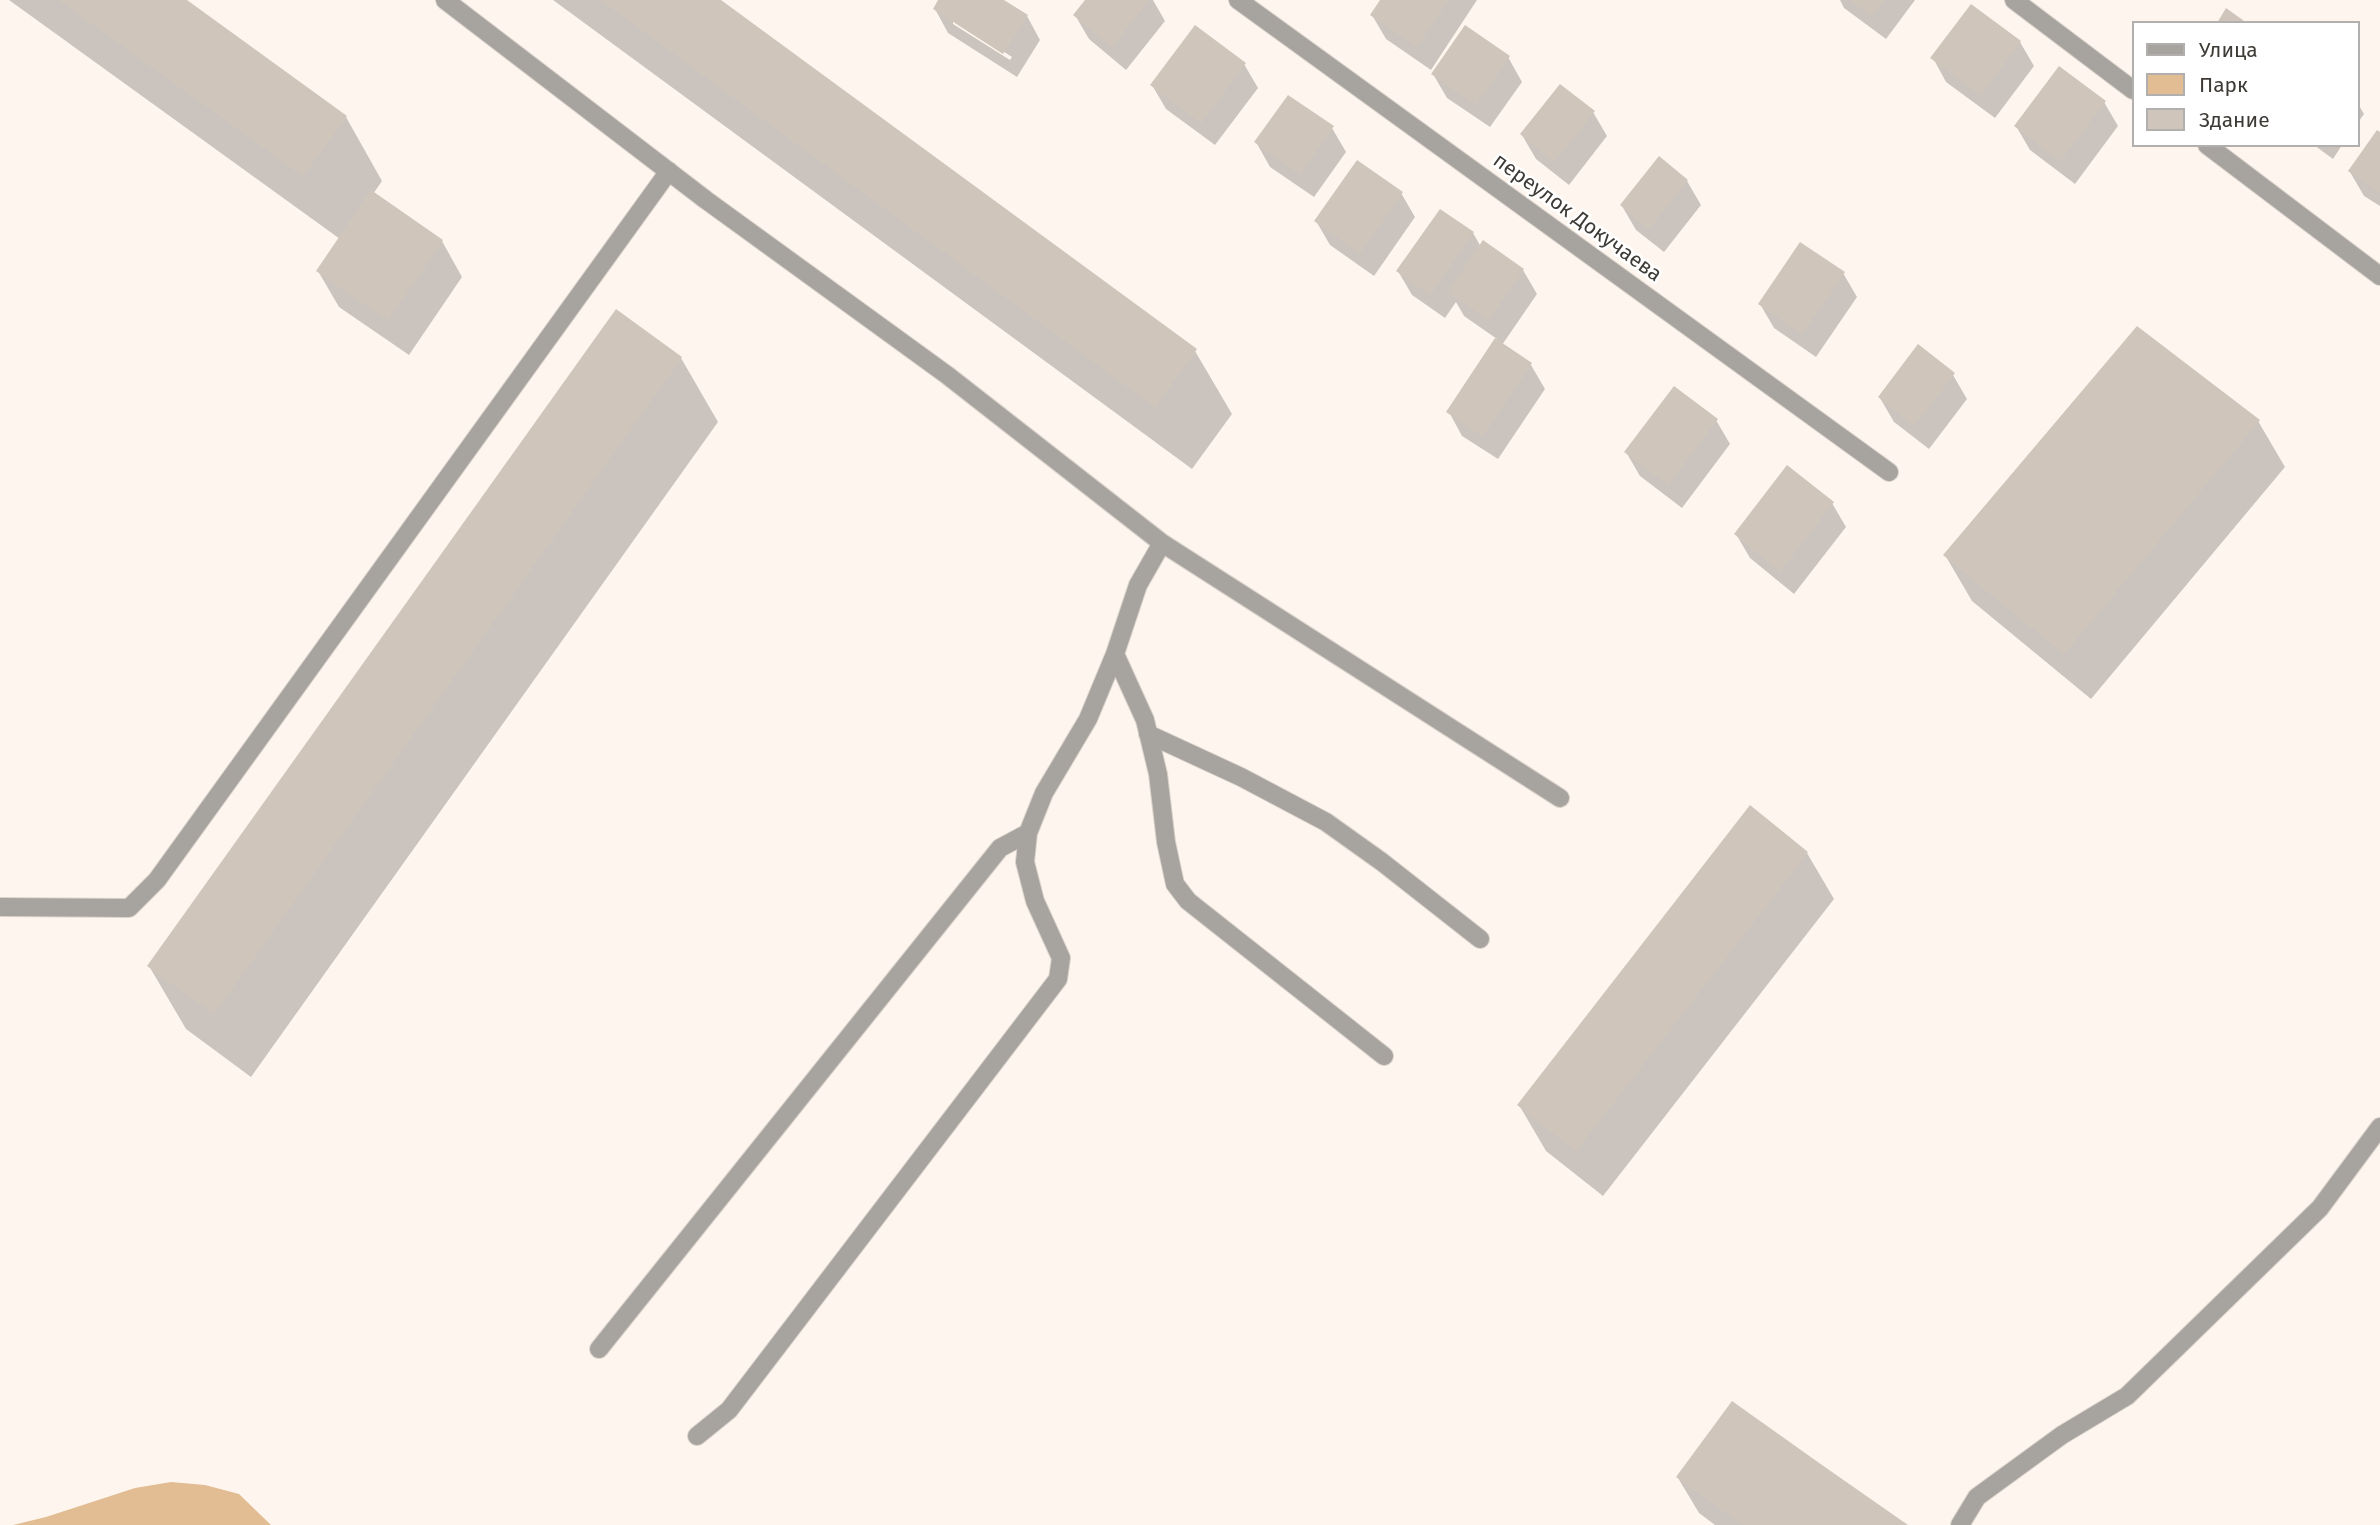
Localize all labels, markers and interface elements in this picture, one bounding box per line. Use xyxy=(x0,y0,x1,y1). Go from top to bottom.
legend xyxy=(2132,21,2359,147)
text: Улица xyxy=(2199,37,2258,63)
text: Парк xyxy=(2199,72,2248,98)
text: Здание xyxy=(2199,107,2270,133)
street label: переулок Докучаева xyxy=(1488,148,1666,288)

